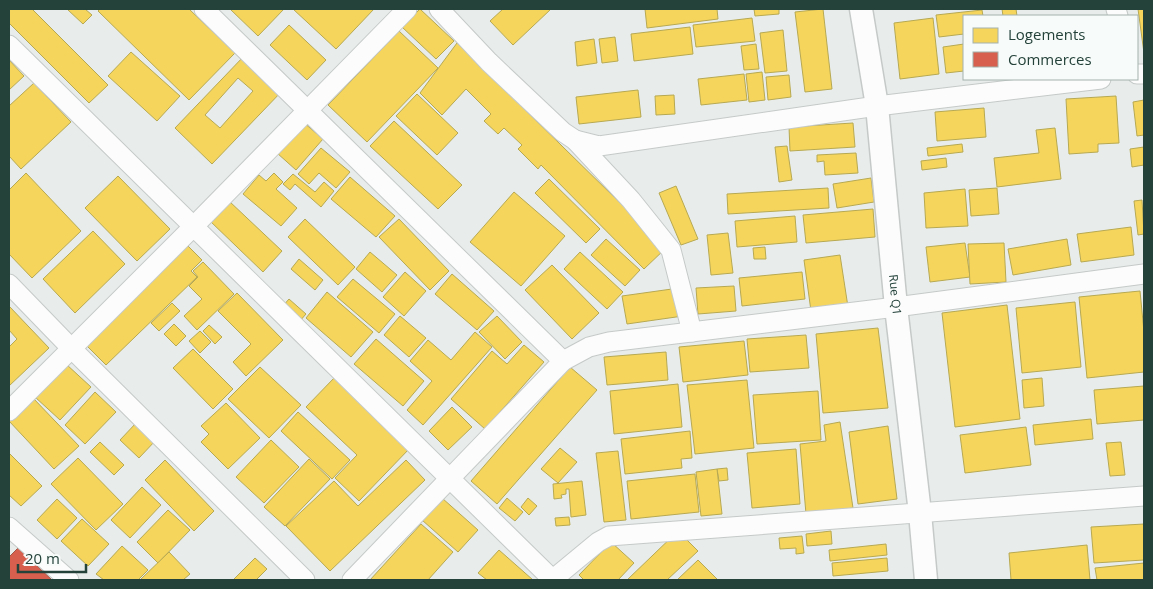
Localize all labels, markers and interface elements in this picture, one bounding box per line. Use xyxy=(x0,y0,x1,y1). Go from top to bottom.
legend xyxy=(963,15,1138,80)
text: Logements xyxy=(1008,24,1085,44)
text: Commerces xyxy=(1008,49,1092,69)
street label: Rue Q1 xyxy=(885,274,906,316)
scale bar xyxy=(18,542,85,574)
text: 20 m xyxy=(25,548,60,568)

